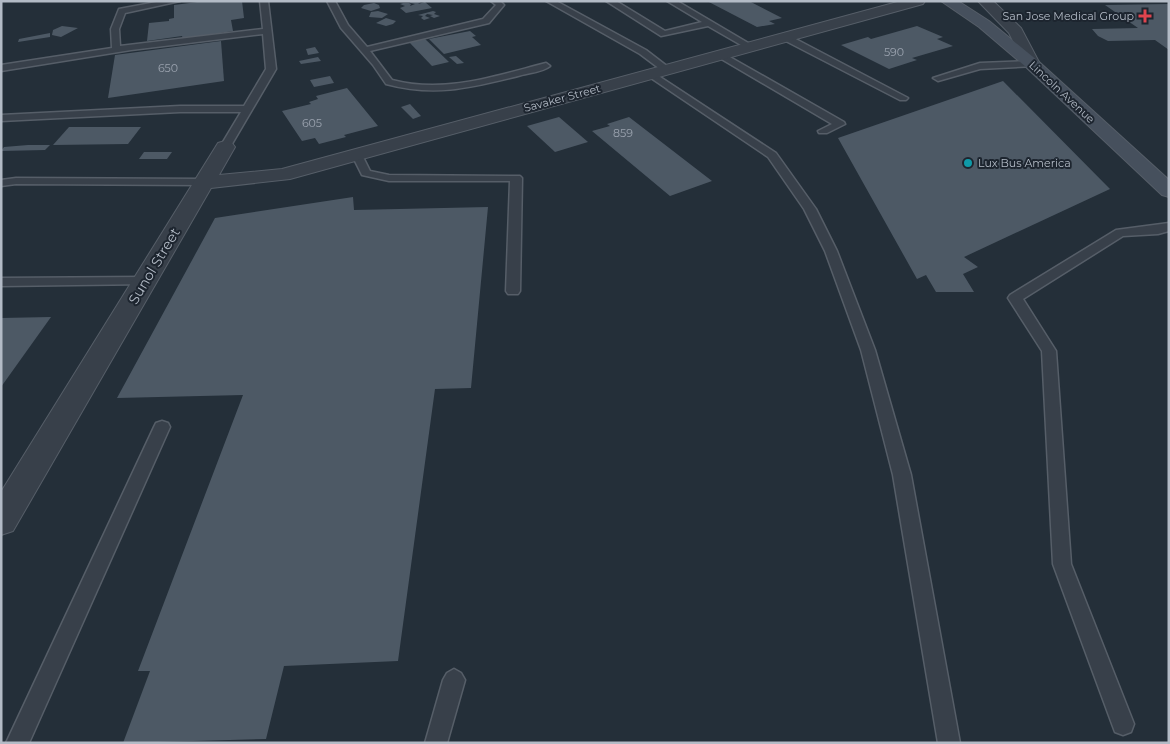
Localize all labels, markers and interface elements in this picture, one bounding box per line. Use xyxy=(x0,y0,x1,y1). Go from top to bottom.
place label: San Jose Medical Group xyxy=(1003,9,1134,23)
marker: San Jose Medical Group xyxy=(1138,9,1152,23)
house number: 590 xyxy=(884,45,904,59)
street label: Lincoln Avenue xyxy=(1026,58,1098,126)
house number: 650 xyxy=(158,61,178,75)
street label: Savaker Street xyxy=(522,81,602,115)
house number: 605 xyxy=(302,116,322,130)
house number: 859 xyxy=(613,126,633,140)
place label: Lux Bus America xyxy=(978,156,1071,170)
marker: Lux Bus America xyxy=(962,157,974,169)
street label: Sunol Street xyxy=(124,224,184,308)

